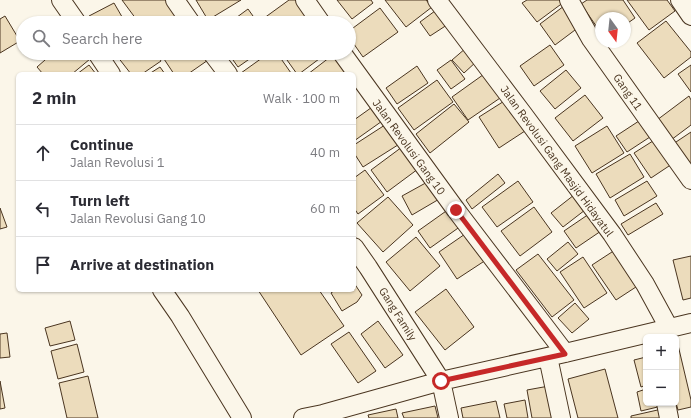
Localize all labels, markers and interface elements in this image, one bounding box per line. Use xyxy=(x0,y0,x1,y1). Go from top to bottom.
north arrow xyxy=(595,12,631,48)
search box xyxy=(16,16,356,60)
icon: search xyxy=(30,27,52,49)
text: Search here xyxy=(62,29,142,48)
street label: Gang 11 xyxy=(610,71,646,113)
street label: Jalan Revolusi Gang Masjid Hidayatul xyxy=(497,83,617,239)
text: 2 min xyxy=(32,87,76,109)
text: Walk · 100 m xyxy=(263,90,340,107)
street label: Jalan Revolusi Gang 10 xyxy=(370,96,448,198)
text: Continue xyxy=(70,135,134,154)
icon: ahead xyxy=(32,142,54,164)
text: 40 m xyxy=(310,144,340,161)
text: Jalan Revolusi 1 xyxy=(70,154,165,171)
text: Turn left xyxy=(70,191,130,210)
icon: left xyxy=(32,198,54,220)
text: 60 m xyxy=(310,200,340,217)
route end xyxy=(447,201,465,219)
text: Jalan Revolusi Gang 10 xyxy=(70,210,206,227)
icon: arrive xyxy=(32,254,54,276)
text: Arrive at destination xyxy=(70,255,214,274)
street label: Gang Family xyxy=(376,285,420,344)
map controls xyxy=(643,334,679,406)
button: + xyxy=(643,334,679,370)
button: − xyxy=(643,370,679,406)
route start xyxy=(432,372,450,390)

